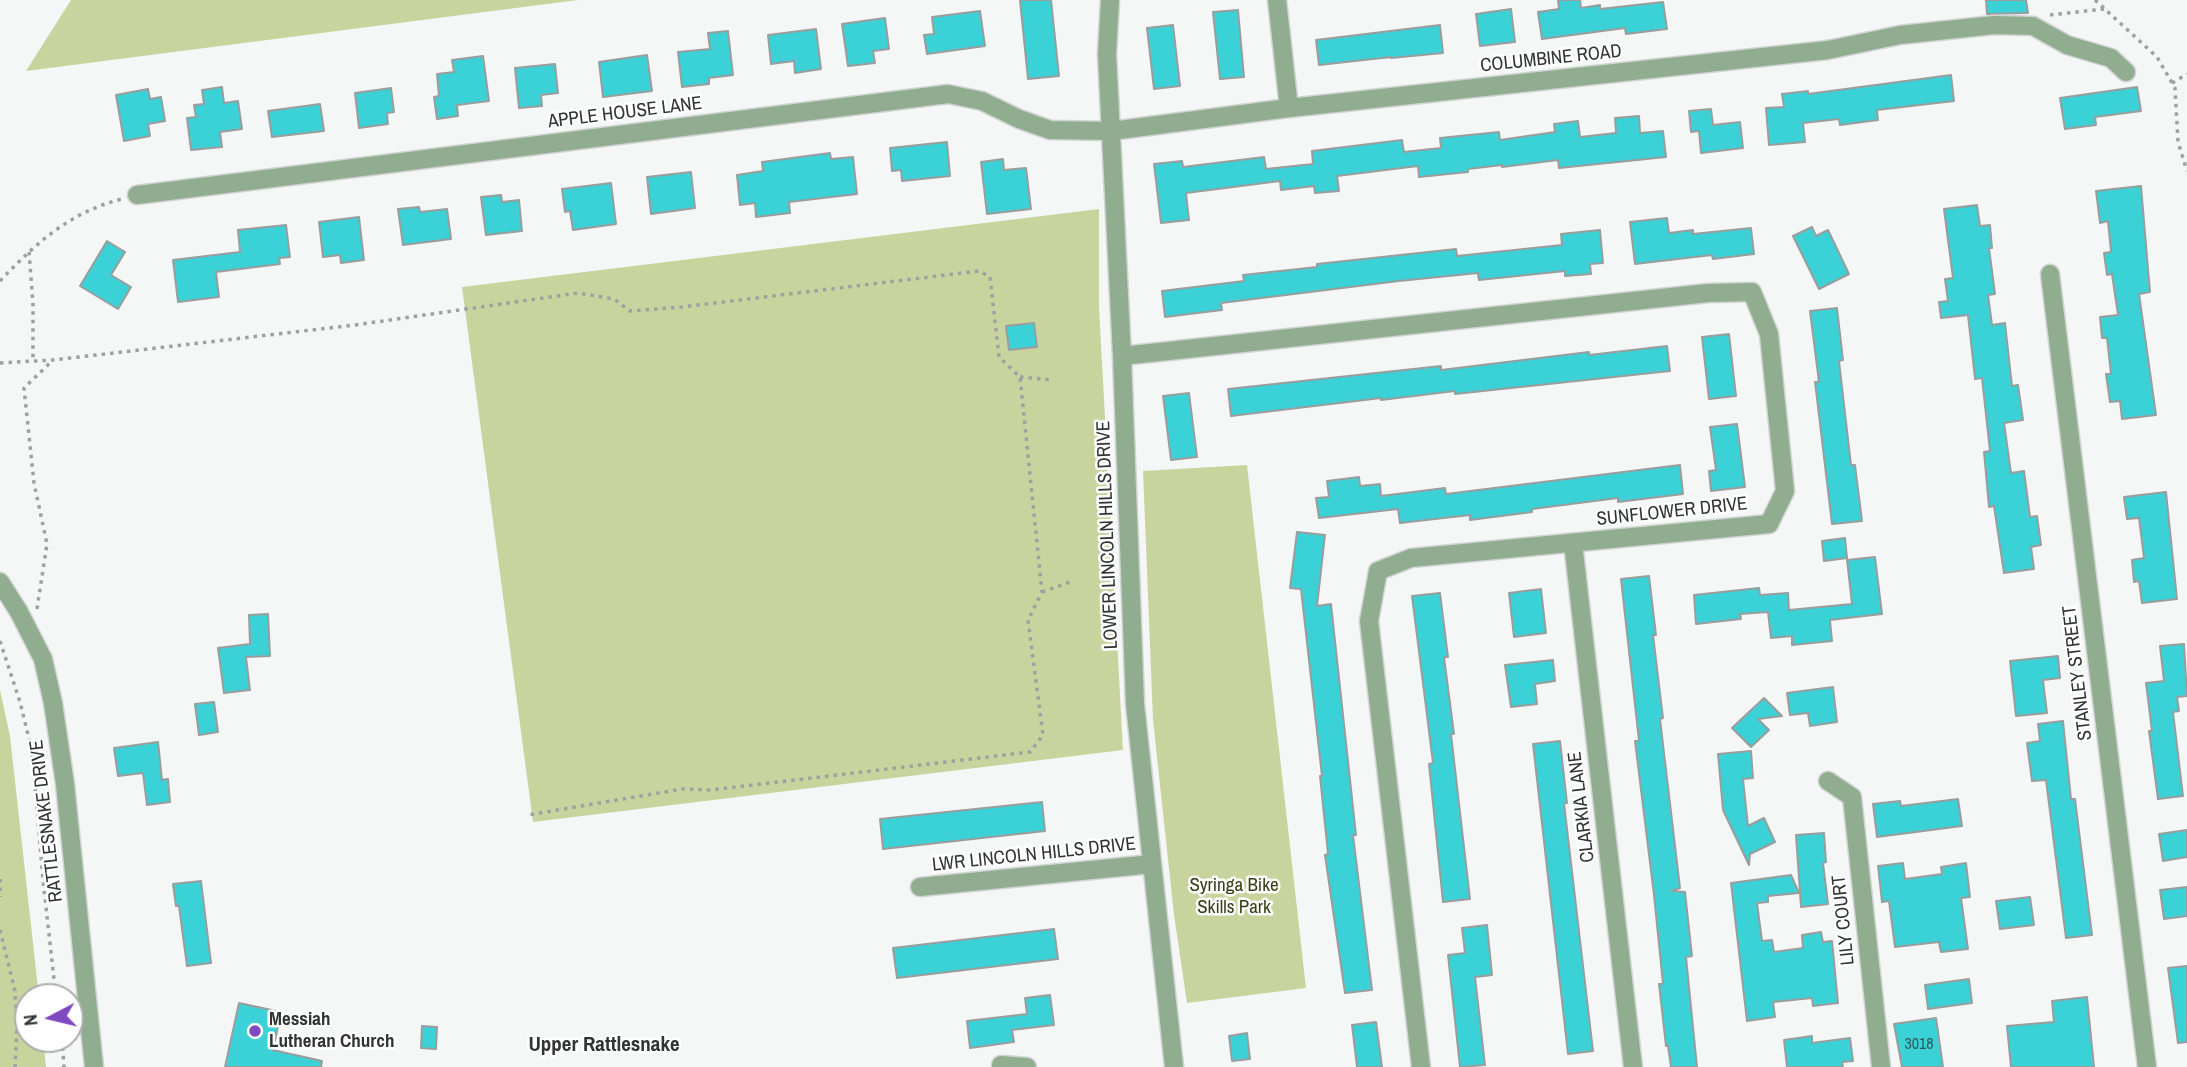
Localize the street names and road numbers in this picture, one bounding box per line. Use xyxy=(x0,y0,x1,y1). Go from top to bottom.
street label: COLUMBINE ROAD xyxy=(1479,40,1623,78)
street label: APPLE HOUSE LANE xyxy=(547,92,703,134)
street label: LOWER LINCOLN HILLS DRIVE xyxy=(1093,420,1123,650)
street label: SUNFLOWER DRIVE xyxy=(1595,493,1749,531)
street label: STANLEY STREET xyxy=(2058,604,2098,742)
street label: RATTLESNAKE DRIVE xyxy=(26,739,68,903)
street label: CLARKIA LANE xyxy=(1564,750,1600,864)
street label: LWR LINCOLN HILLS DRIVE xyxy=(931,833,1137,877)
street label: LILY COURT xyxy=(1828,874,1860,966)

